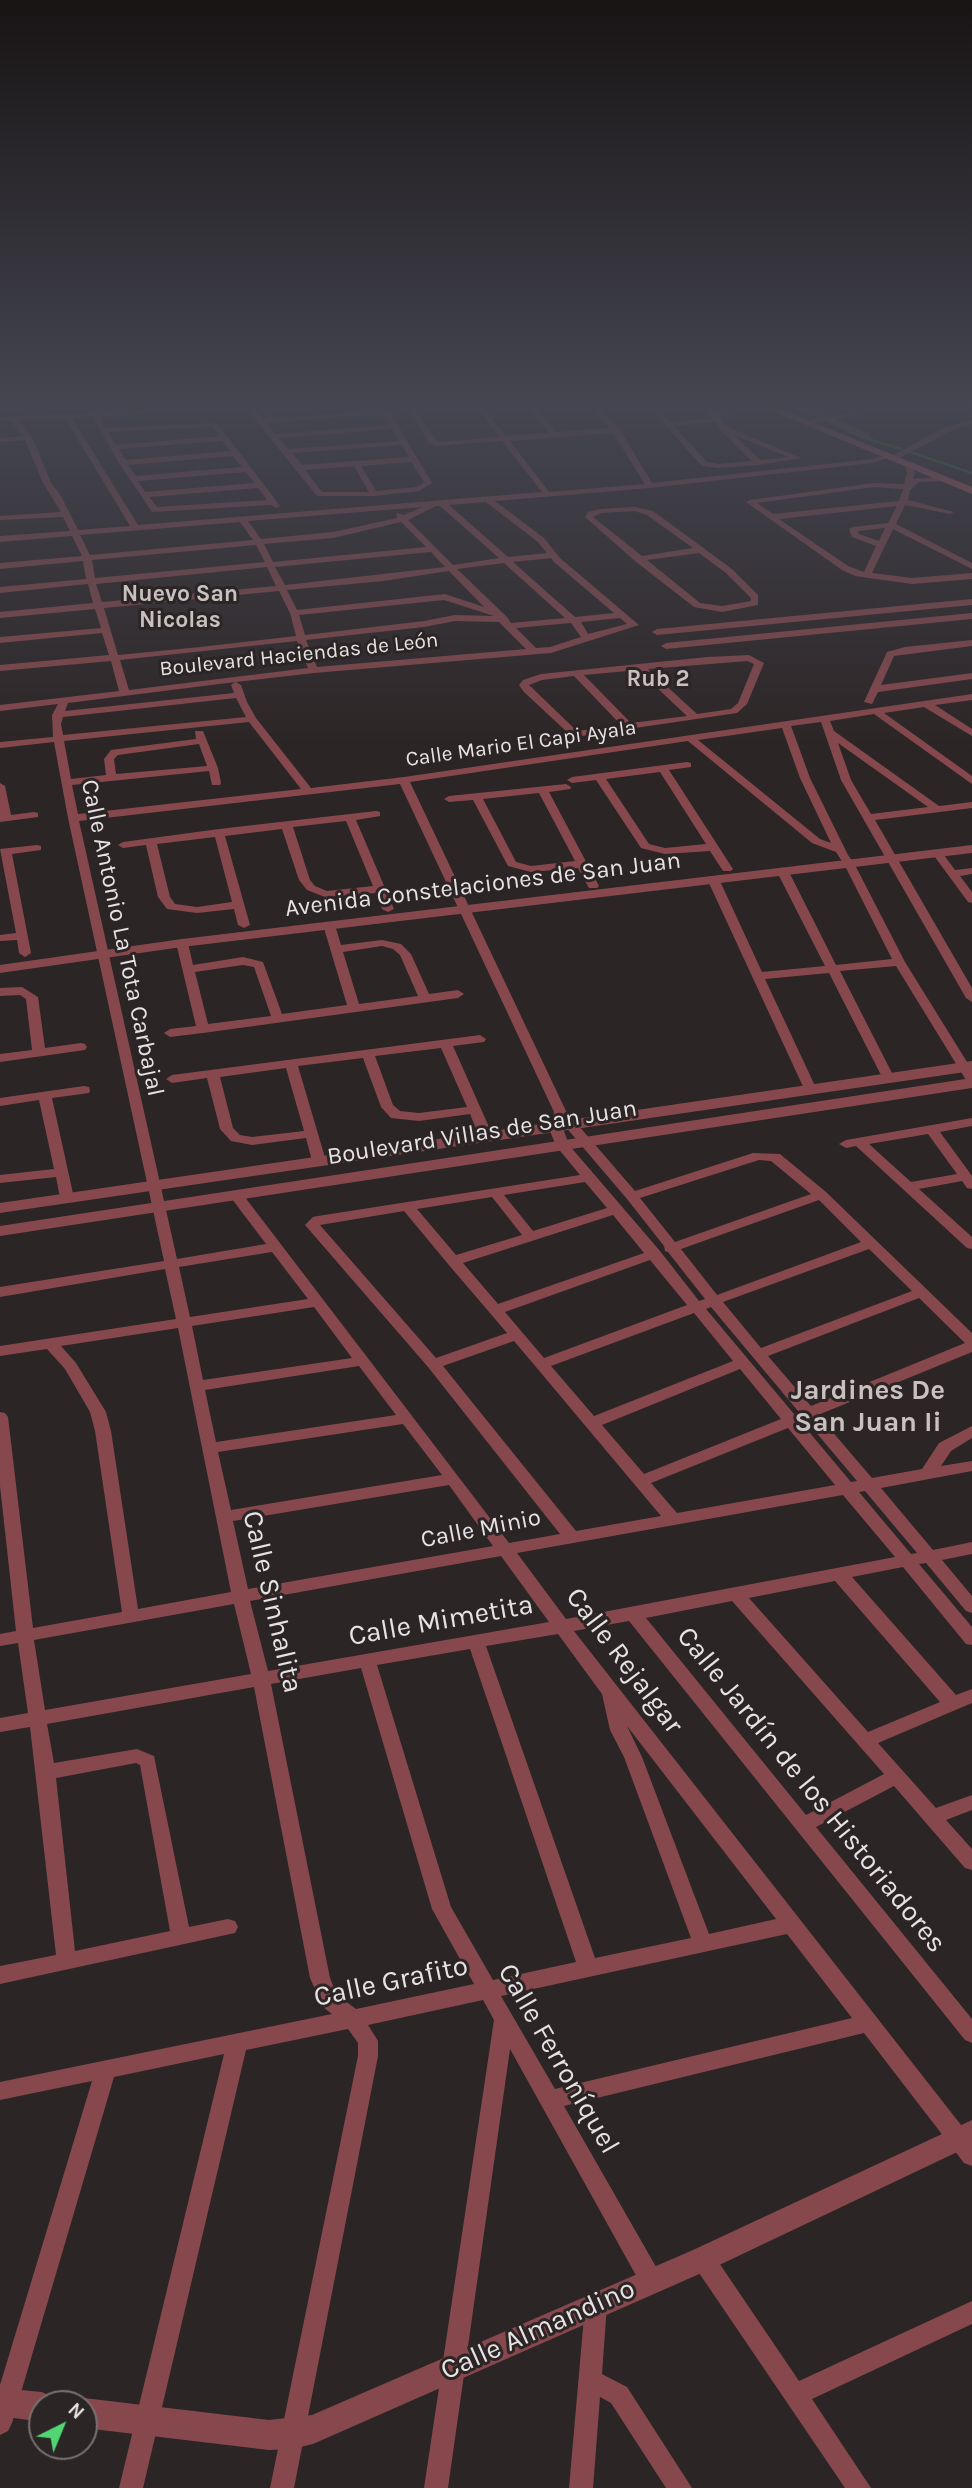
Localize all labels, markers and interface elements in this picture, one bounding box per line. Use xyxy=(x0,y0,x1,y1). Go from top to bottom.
district label: Nuevo San Nicolas xyxy=(122,580,238,634)
street label: Boulevard Haciendas de León xyxy=(158,628,440,682)
district label: Rub 2 xyxy=(626,665,690,693)
street label: Calle Mario El Capi Ayala xyxy=(404,715,638,773)
street label: Calle Antonio La Tota Carbajal xyxy=(74,777,170,1099)
street label: Avenida Constelaciones de San Juan xyxy=(284,846,682,924)
street label: Boulevard Villas de San Juan xyxy=(325,1094,639,1172)
district label: Jardines De San Juan Ii xyxy=(791,1374,945,1440)
street label: Calle Minio xyxy=(419,1503,543,1555)
street label: Calle Sinhalita xyxy=(235,1508,309,1696)
street label: Calle Rejalgar xyxy=(558,1581,690,1741)
street label: Calle Mimetita xyxy=(346,1588,536,1654)
street label: Calle Jardín de los Historiadores xyxy=(669,1620,953,1960)
street label: Calle Grafito xyxy=(311,1949,471,2015)
street label: Calle Ferroníquel xyxy=(490,1958,626,2160)
street label: Calle Almandino xyxy=(436,2272,640,2388)
north arrow xyxy=(28,2390,98,2460)
text: N xyxy=(63,2398,88,2424)

